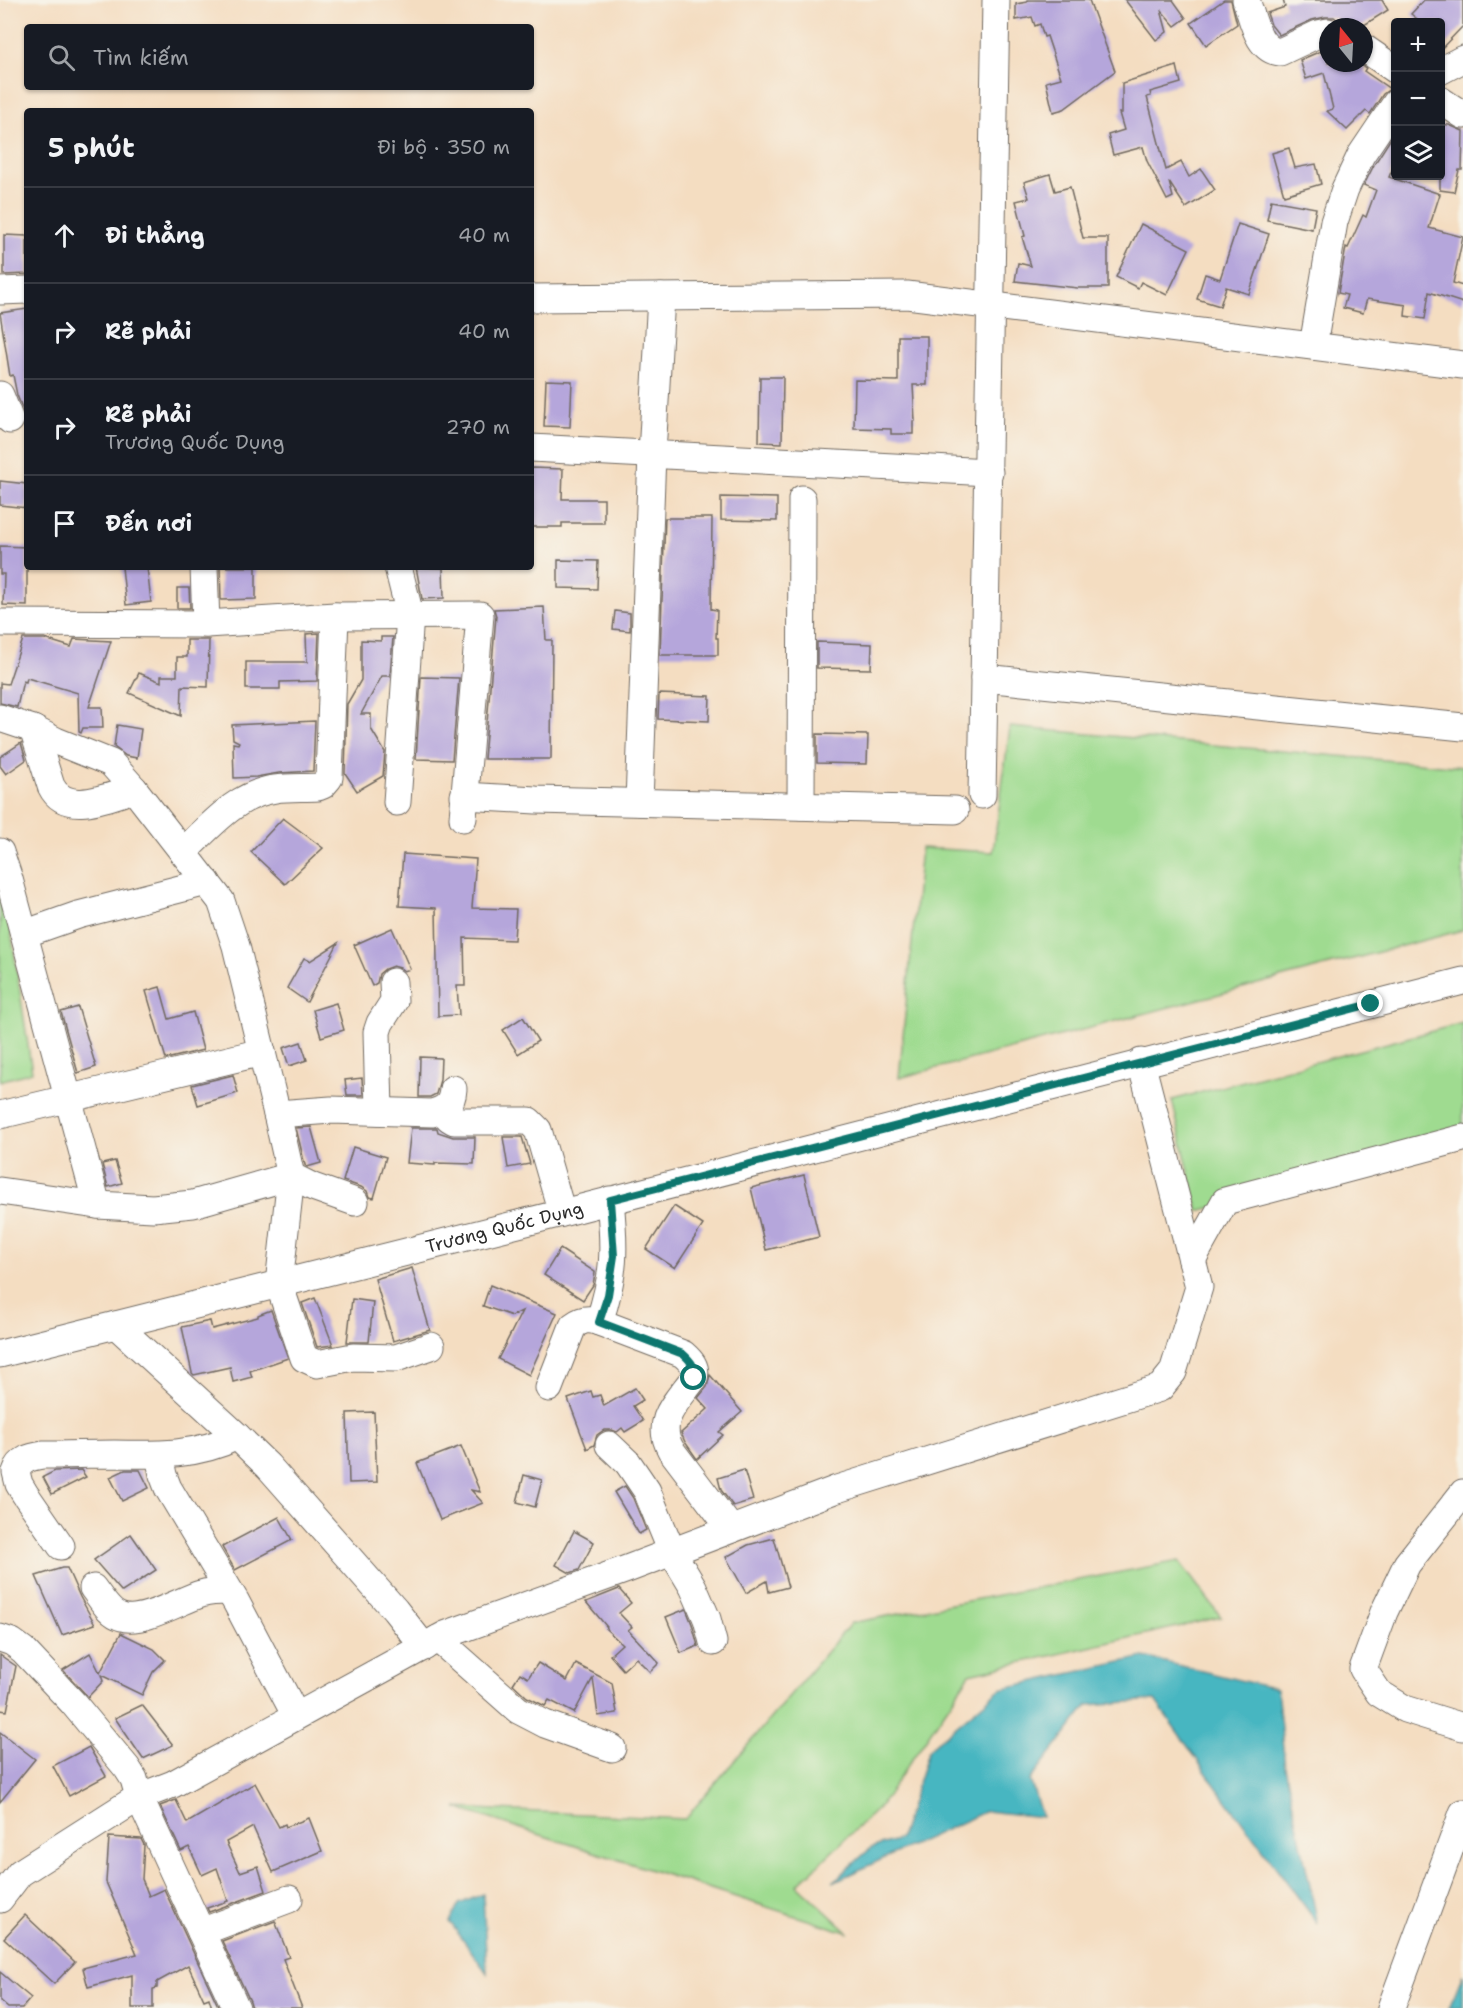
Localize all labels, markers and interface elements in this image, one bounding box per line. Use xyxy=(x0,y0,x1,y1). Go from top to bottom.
north arrow xyxy=(1319,18,1373,72)
map controls xyxy=(1391,18,1445,180)
button: + xyxy=(1391,18,1445,72)
search box xyxy=(24,24,534,90)
icon: search xyxy=(45,41,78,74)
text: Tìm kiếm xyxy=(93,43,189,72)
button: − xyxy=(1391,72,1445,126)
button: layers xyxy=(1391,126,1445,180)
text: 5 phút xyxy=(48,130,135,165)
text: Đi bộ · 350 m xyxy=(377,134,510,160)
icon: ahead xyxy=(48,219,81,252)
text: Đi thẳng xyxy=(105,221,205,250)
text: 40 m xyxy=(458,222,510,248)
icon: right xyxy=(48,315,81,348)
text: Rẽ phải xyxy=(105,317,191,346)
text: 40 m xyxy=(458,318,510,344)
text: Rẽ phải xyxy=(105,400,191,429)
icon: right xyxy=(48,411,81,444)
text: 270 m xyxy=(446,414,510,440)
text: Trương Quốc Dụng xyxy=(105,429,285,455)
icon: arrive xyxy=(48,507,81,540)
text: Đến nơi xyxy=(105,509,192,538)
route end xyxy=(1357,990,1383,1016)
street label: Trương Quốc Dụng xyxy=(423,1196,586,1259)
route start xyxy=(680,1364,706,1390)

